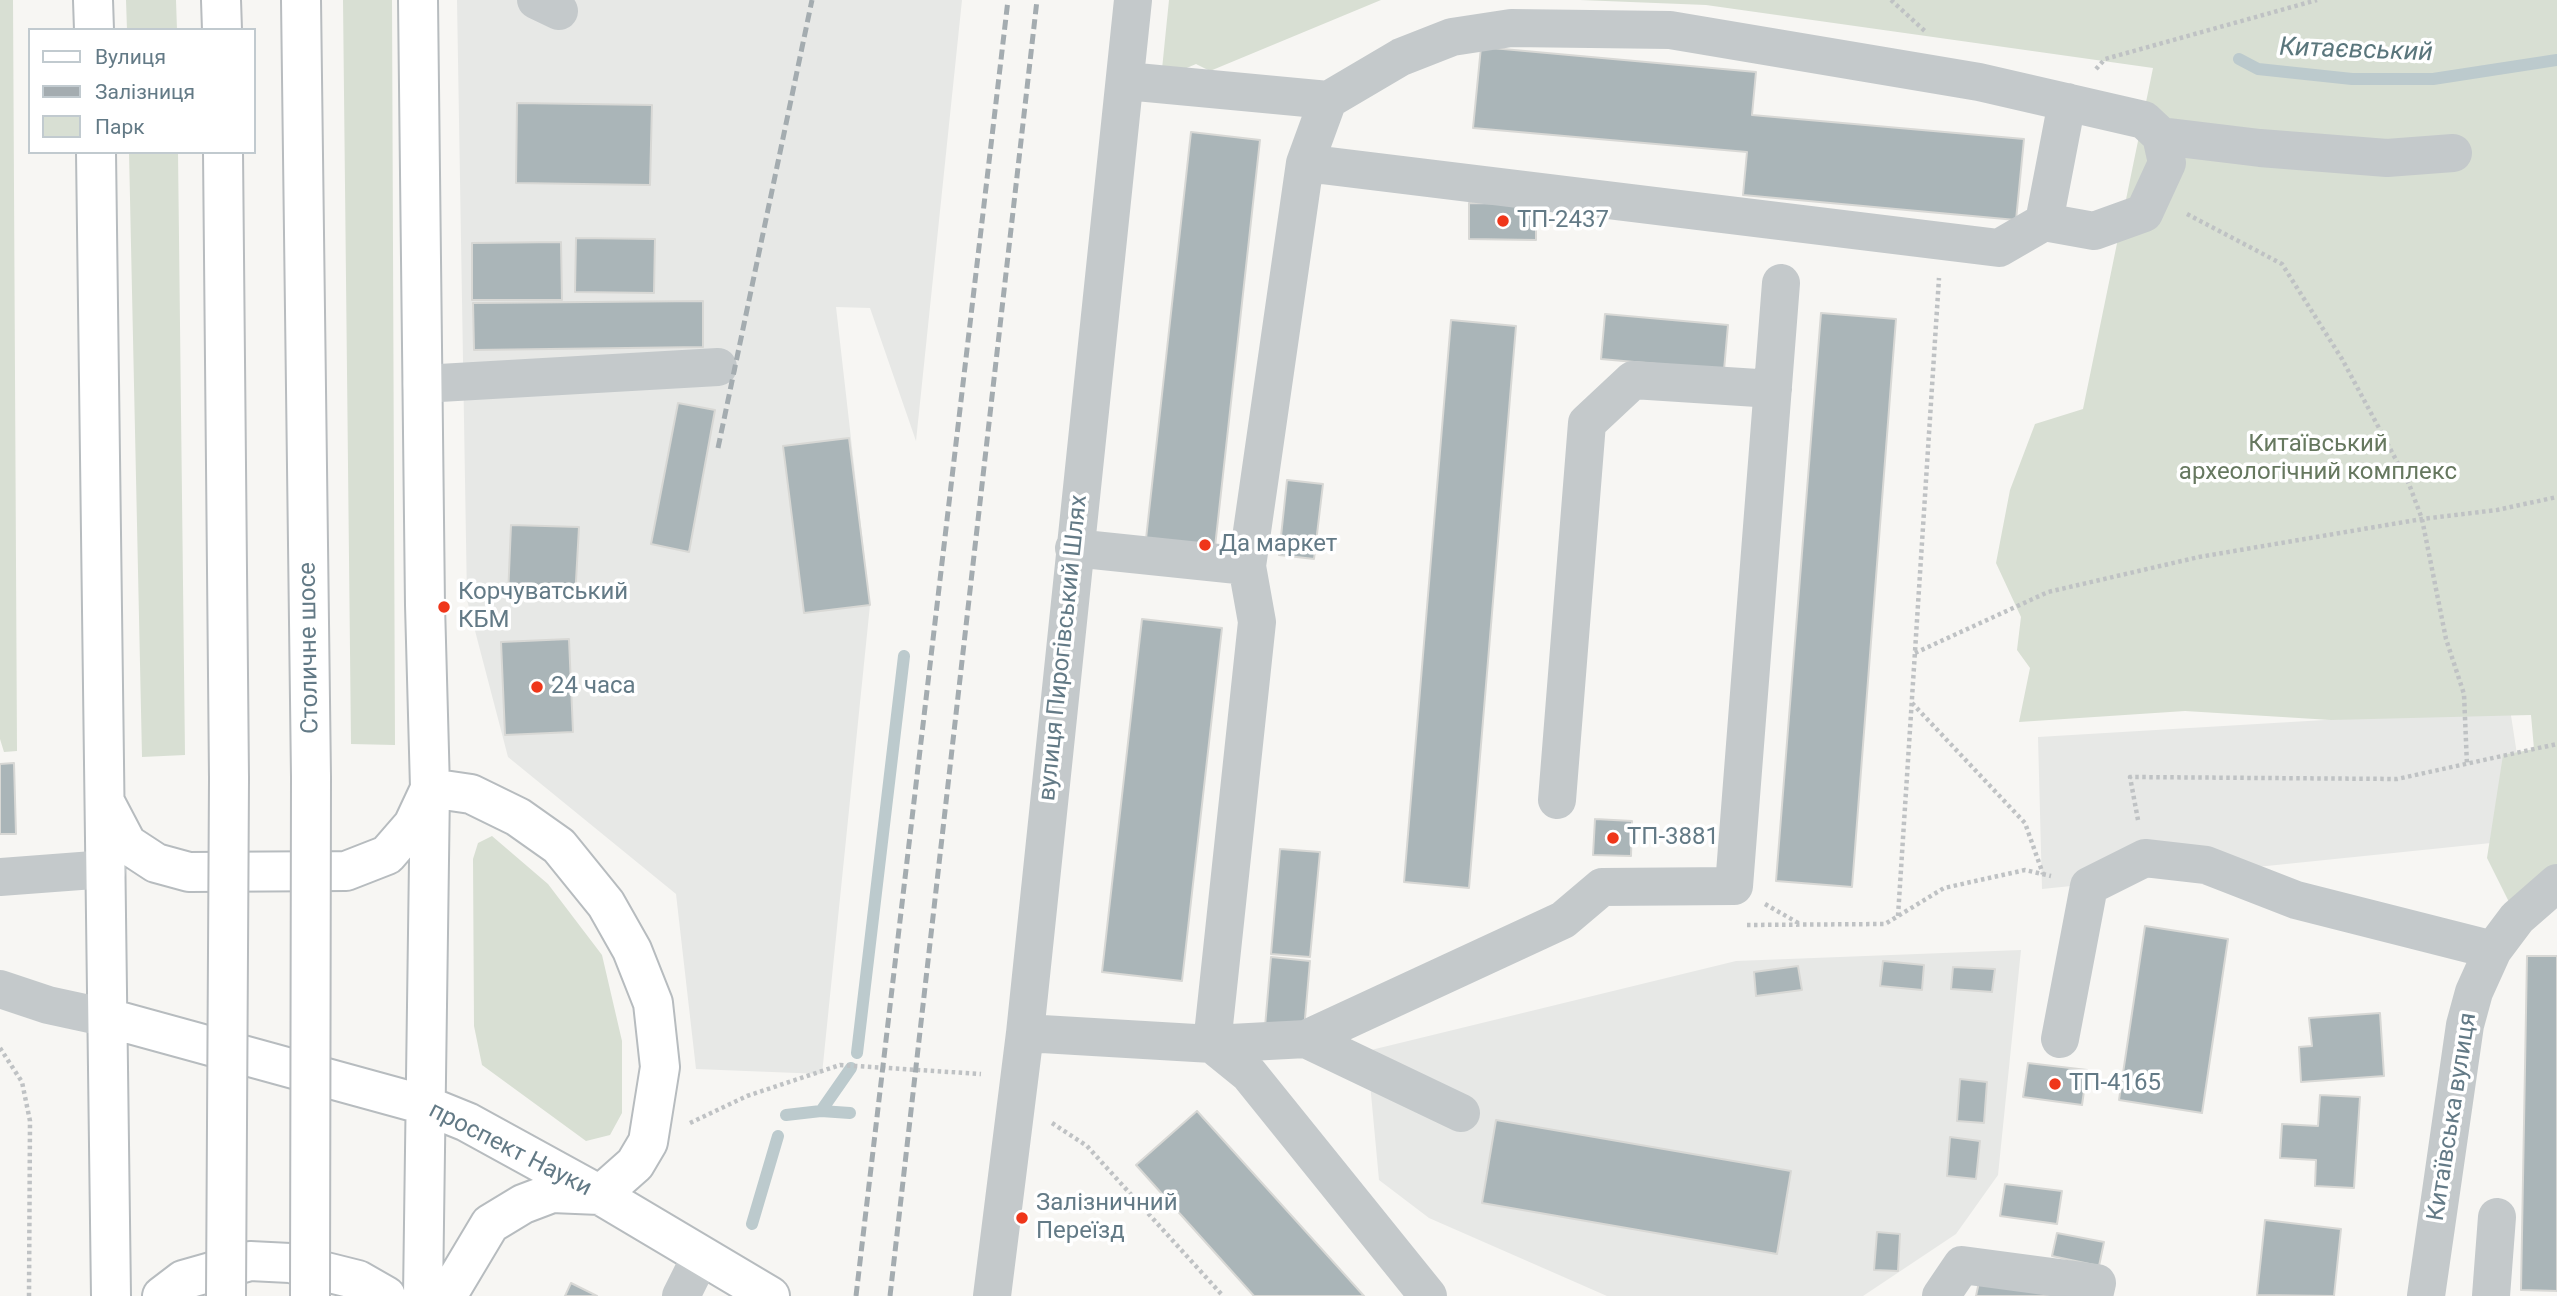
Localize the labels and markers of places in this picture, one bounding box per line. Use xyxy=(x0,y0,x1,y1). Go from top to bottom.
place label: ТП-2437 xyxy=(1517,207,1609,235)
marker: ТП-2437 xyxy=(1495,213,1511,229)
place label: Да маркет xyxy=(1219,531,1337,559)
marker: Да маркет xyxy=(1197,537,1213,553)
place label: Корчуватський КБМ xyxy=(458,579,628,635)
marker: Корчуватський КБМ xyxy=(436,599,452,615)
place label: 24 часа xyxy=(551,673,636,701)
marker: 24 часа xyxy=(529,679,545,695)
place label: ТП-3881 xyxy=(1627,824,1719,852)
marker: ТП-3881 xyxy=(1605,830,1621,846)
place label: ТП-4165 xyxy=(2069,1070,2161,1098)
marker: ТП-4165 xyxy=(2047,1076,2063,1092)
place label: Залізничний Переїзд xyxy=(1036,1190,1177,1246)
marker: Залізничний Переїзд xyxy=(1014,1210,1030,1226)

